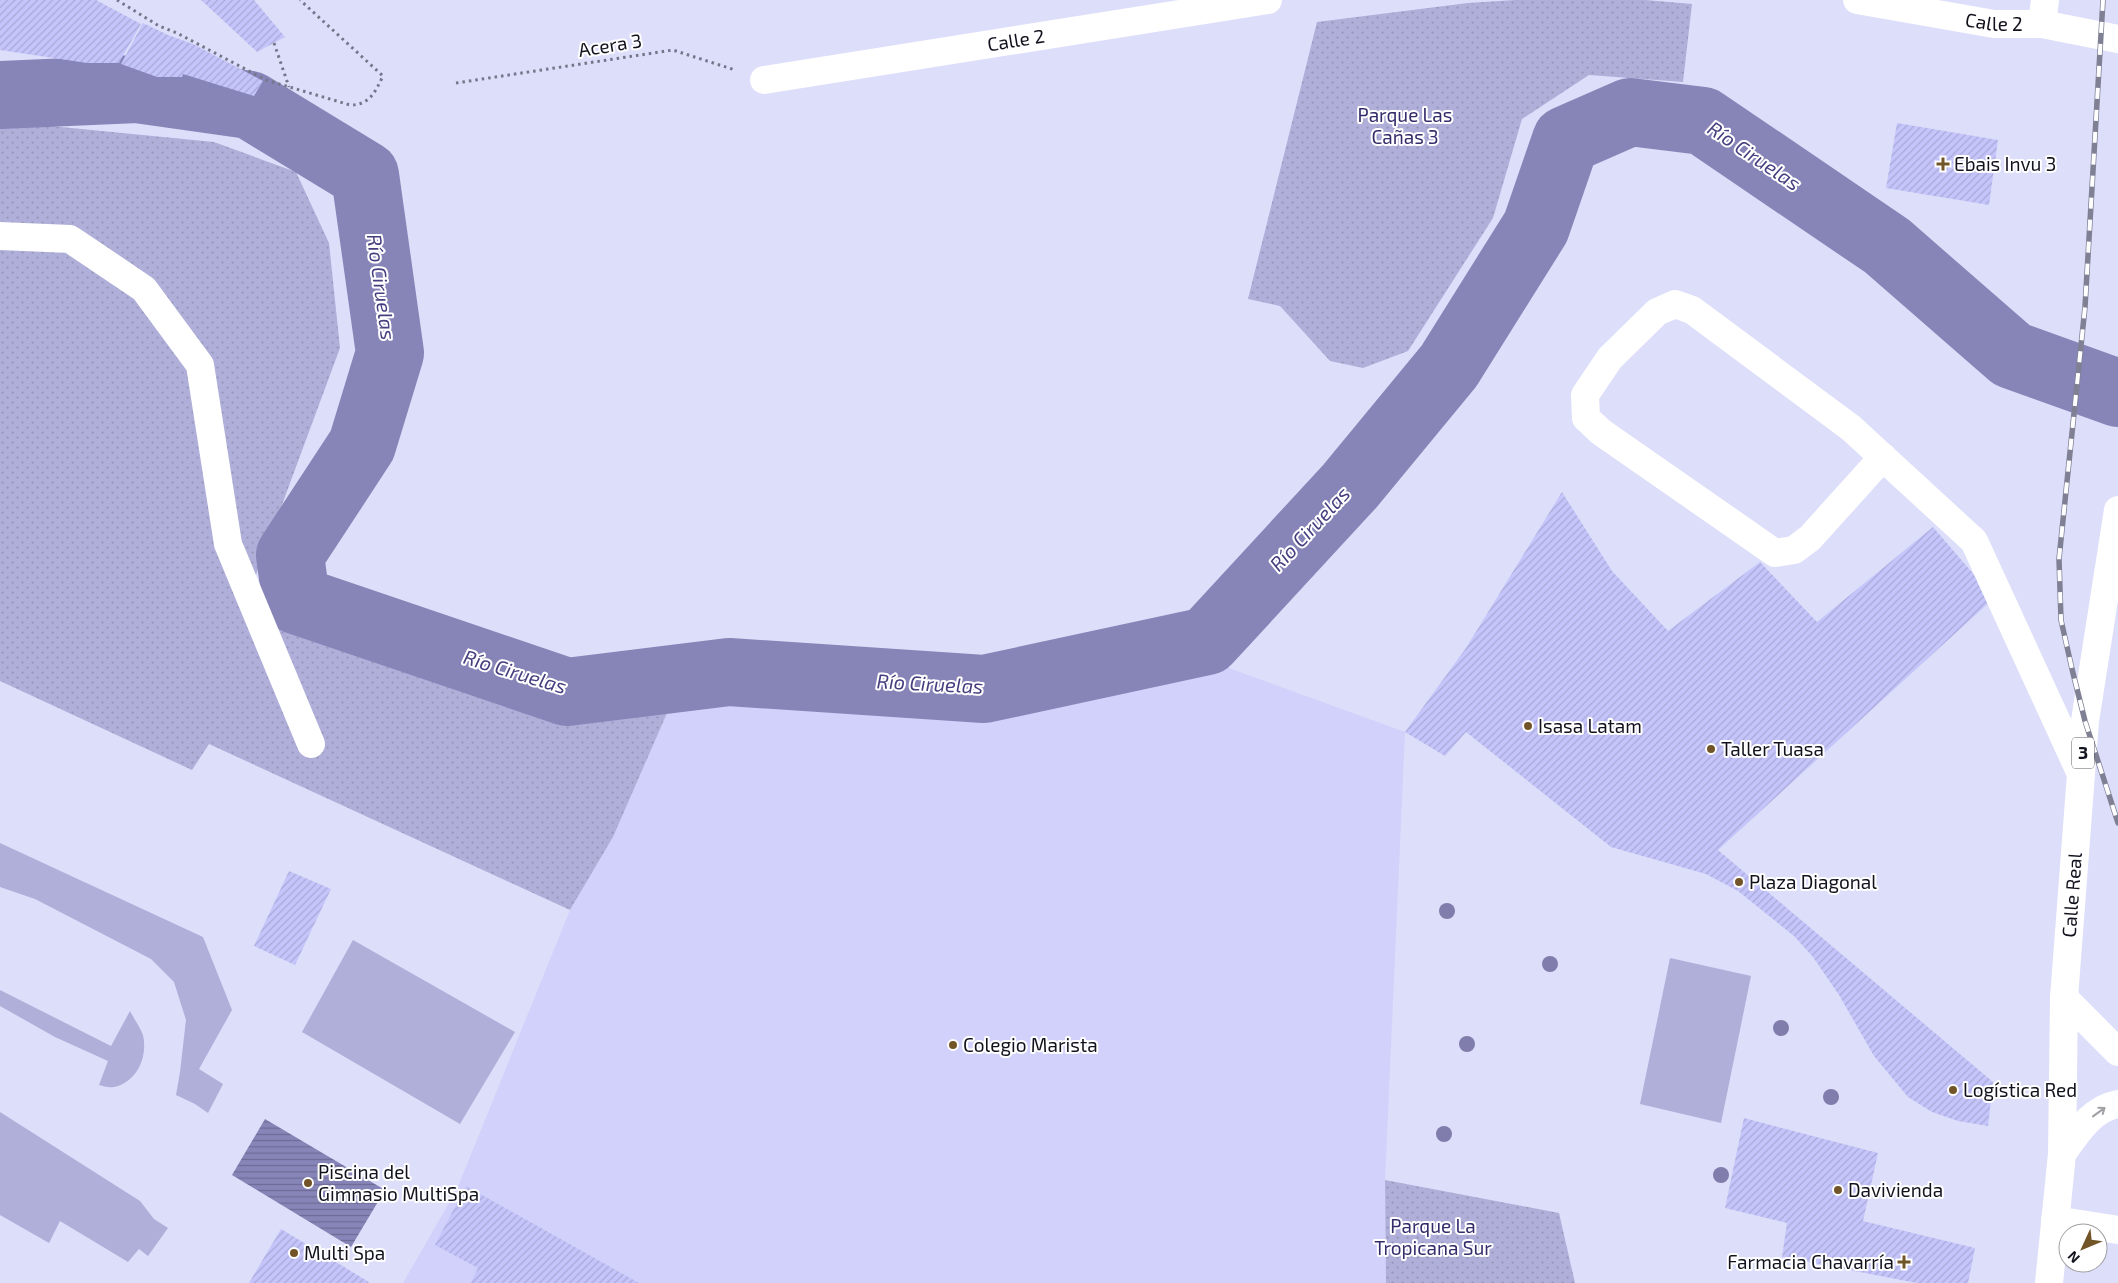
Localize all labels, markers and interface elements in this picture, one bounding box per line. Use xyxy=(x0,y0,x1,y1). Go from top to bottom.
street label: Calle 2 xyxy=(1964,7,2023,35)
street label: Calle 2 xyxy=(985,24,1046,55)
street label: Acera 3 xyxy=(577,28,643,61)
park label: Parque Las Cañas 3 xyxy=(1358,103,1452,148)
water label: Río Ciruelas xyxy=(1704,115,1806,195)
place label: Ebais Invu 3 xyxy=(1954,152,2056,175)
marker: Ebais Invu 3 xyxy=(1936,157,1950,171)
water label: Río Ciruelas xyxy=(363,232,401,341)
water label: Río Ciruelas xyxy=(1264,481,1354,576)
water label: Río Ciruelas xyxy=(461,644,570,698)
water label: Río Ciruelas xyxy=(876,668,984,698)
place label: Isasa Latam xyxy=(1538,714,1642,737)
marker: Isasa Latam xyxy=(1522,720,1534,732)
place label: Taller Tuasa xyxy=(1721,737,1824,760)
road number: 3 xyxy=(2072,738,2094,768)
marker: Taller Tuasa xyxy=(1705,743,1717,755)
street label: Calle Real xyxy=(2057,851,2086,938)
place label: Plaza Diagonal xyxy=(1749,870,1877,893)
marker: Plaza Diagonal xyxy=(1733,876,1745,888)
place label: Colegio Marista xyxy=(963,1033,1098,1056)
marker: Colegio Marista xyxy=(947,1039,959,1051)
place label: Logística Red xyxy=(1963,1078,2077,1101)
marker: Logística Red xyxy=(1947,1084,1959,1096)
one-way arrow xyxy=(2092,1107,2106,1117)
place label: Piscina del Gimnasio MultiSpa xyxy=(318,1160,479,1205)
marker: Piscina del Gimnasio MultiSpa xyxy=(302,1177,314,1189)
place label: Davivienda xyxy=(1848,1178,1943,1201)
marker: Davivienda xyxy=(1832,1184,1844,1196)
park label: Parque La Tropicana Sur xyxy=(1374,1214,1492,1259)
north arrow xyxy=(2058,1223,2108,1273)
place label: Multi Spa xyxy=(304,1241,385,1264)
marker: Multi Spa xyxy=(288,1247,300,1259)
text: N xyxy=(2064,1248,2083,1267)
place label: Farmacia Chavarría xyxy=(1727,1250,1894,1273)
marker: Farmacia Chavarría xyxy=(1898,1256,1910,1268)

